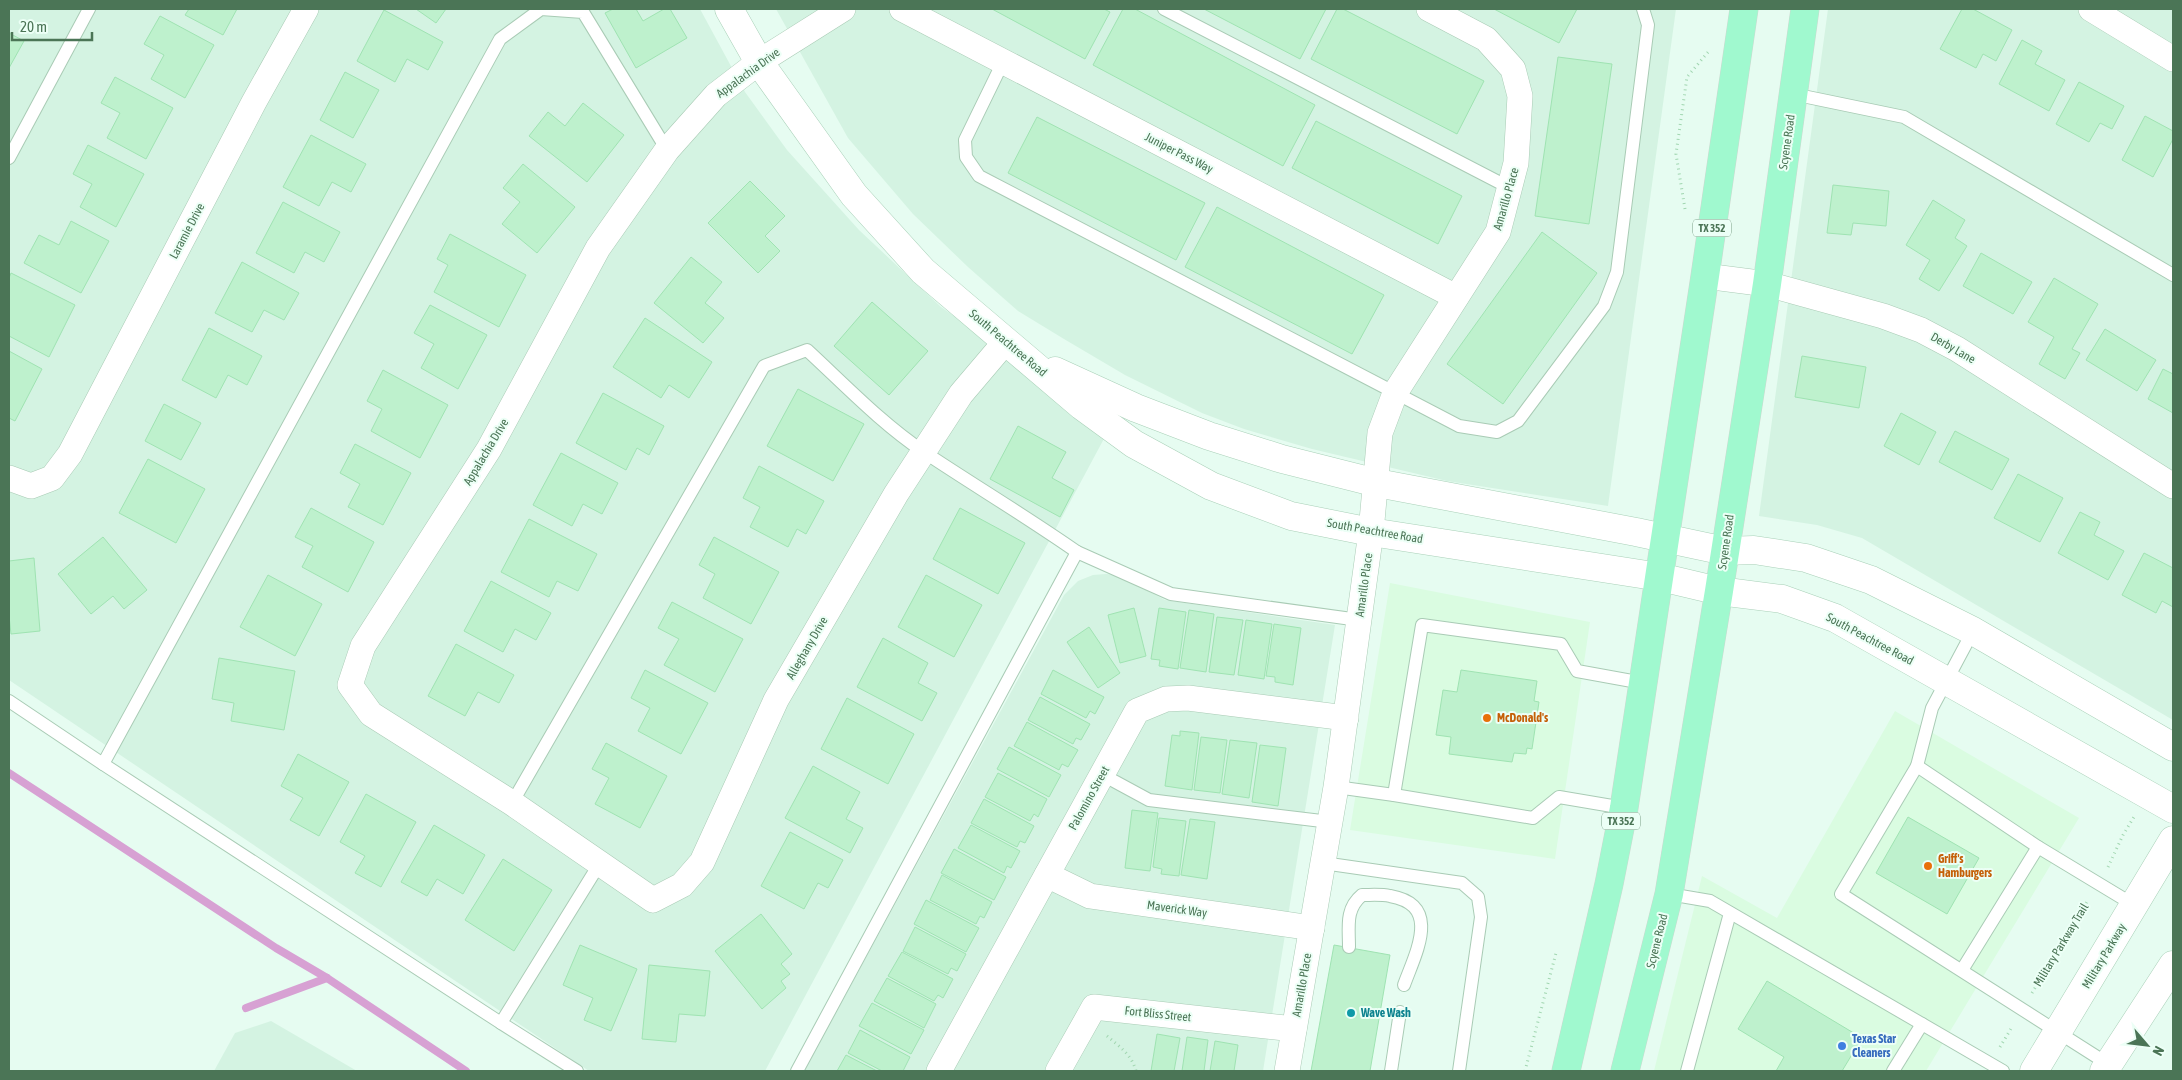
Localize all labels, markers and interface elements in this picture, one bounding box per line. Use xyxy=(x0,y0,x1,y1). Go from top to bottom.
scale bar xyxy=(12,10,92,42)
text: 20 m xyxy=(20,18,47,35)
street label: Appalachia Drive xyxy=(713,45,783,101)
street label: Scyene Road xyxy=(1776,114,1798,170)
street label: Juniper Pass Way xyxy=(1143,130,1216,176)
street label: Amarillo Place xyxy=(1490,166,1522,232)
street label: Laramie Drive xyxy=(167,201,207,261)
road number: TX 352 xyxy=(1693,220,1731,237)
street label: South Peachtree Road xyxy=(966,307,1050,379)
street label: Derby Lane xyxy=(1928,330,1978,366)
street label: Appalachia Drive xyxy=(461,416,511,488)
street label: Scyene Road xyxy=(1715,514,1737,570)
street label: South Peachtree Road xyxy=(1326,516,1424,546)
street label: Amarillo Place xyxy=(1353,552,1375,618)
street label: South Peachtree Road xyxy=(1824,610,1916,668)
street label: Alleghany Drive xyxy=(783,614,831,682)
place label: McDonald's xyxy=(1497,711,1549,725)
marker: McDonald's xyxy=(1481,712,1493,724)
street label: Palomino Street xyxy=(1066,763,1113,832)
road number: TX 352 xyxy=(1602,812,1640,829)
place label: Griff's Hamburgers xyxy=(1938,852,1993,880)
marker: Griff's Hamburgers xyxy=(1922,860,1934,872)
street label: Maverick Way xyxy=(1146,898,1208,920)
street label: Military Parkway Trail xyxy=(2031,900,2092,989)
street label: Scyene Road xyxy=(1643,912,1671,970)
street label: Military Parkway xyxy=(2079,921,2129,991)
street label: Amarillo Place xyxy=(1290,952,1314,1018)
street label: Fort Bliss Street xyxy=(1124,1004,1192,1025)
place label: Wave Wash xyxy=(1360,1006,1411,1020)
marker: Wave Wash xyxy=(1345,1007,1357,1019)
north arrow xyxy=(2122,1020,2172,1070)
place label: Texas Star Cleaners xyxy=(1852,1032,1896,1060)
marker: Texas Star Cleaners xyxy=(1836,1040,1848,1052)
text: N xyxy=(2149,1044,2167,1059)

